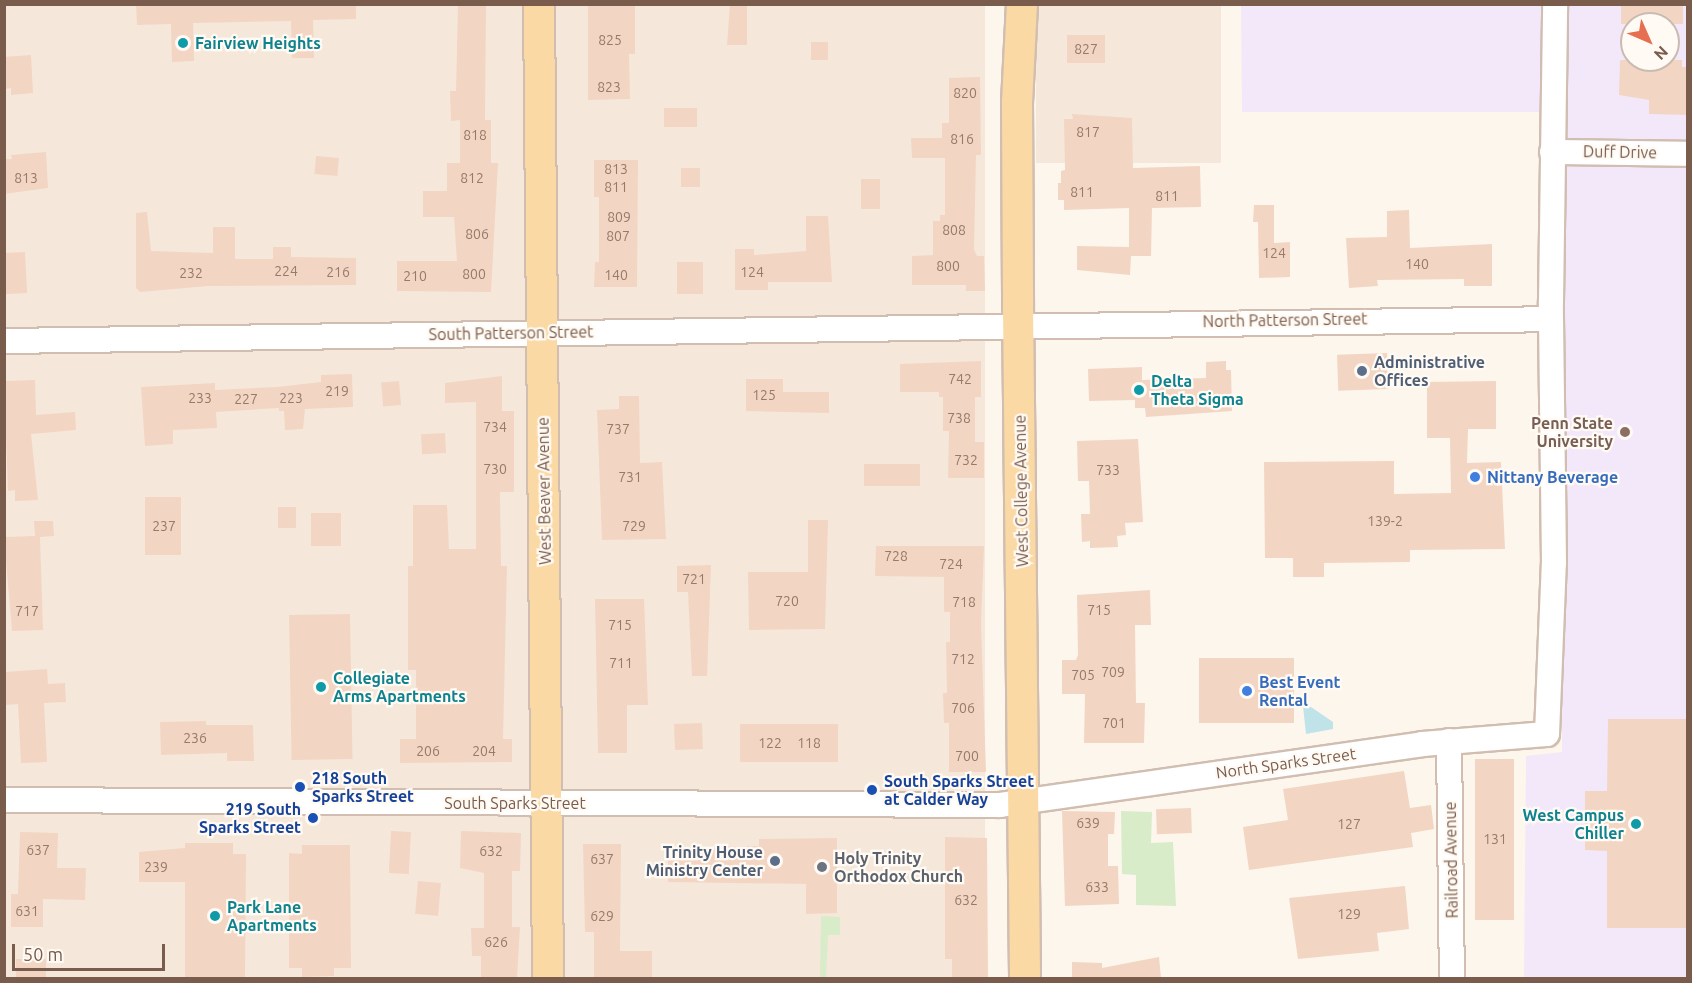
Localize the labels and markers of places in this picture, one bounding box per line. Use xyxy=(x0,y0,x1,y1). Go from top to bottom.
place label: Fairview Heights xyxy=(195,33,321,53)
marker: Fairview Heights xyxy=(176,36,190,50)
place label: Administrative Offices xyxy=(1374,352,1485,390)
marker: Administrative Offices xyxy=(1355,364,1369,378)
place label: Delta Theta Sigma xyxy=(1151,371,1244,409)
marker: Delta Theta Sigma xyxy=(1132,383,1146,397)
place label: Penn State University xyxy=(1531,413,1613,451)
marker: Penn State University xyxy=(1618,425,1632,439)
place label: Nittany Beverage xyxy=(1487,467,1618,487)
marker: Nittany Beverage xyxy=(1468,470,1482,484)
place label: Collegiate Arms Apartments xyxy=(333,668,466,706)
place label: Best Event Rental xyxy=(1259,672,1340,710)
marker: Collegiate Arms Apartments xyxy=(314,680,328,694)
marker: Best Event Rental xyxy=(1240,684,1254,698)
place label: 218 South Sparks Street xyxy=(312,768,414,806)
place label: South Sparks Street at Calder Way xyxy=(884,771,1034,809)
marker: 218 South Sparks Street xyxy=(293,780,307,794)
marker: South Sparks Street at Calder Way xyxy=(865,783,879,797)
place label: 219 South Sparks Street xyxy=(199,799,301,837)
place label: West Campus Chiller xyxy=(1523,805,1624,843)
marker: 219 South Sparks Street xyxy=(306,811,320,825)
marker: West Campus Chiller xyxy=(1629,817,1643,831)
place label: Trinity House Ministry Center xyxy=(646,842,763,880)
place label: Holy Trinity Orthodox Church xyxy=(834,848,963,886)
marker: Trinity House Ministry Center xyxy=(768,854,782,868)
marker: Holy Trinity Orthodox Church xyxy=(815,860,829,874)
place label: Park Lane Apartments xyxy=(227,897,317,935)
marker: Park Lane Apartments xyxy=(208,909,222,923)

